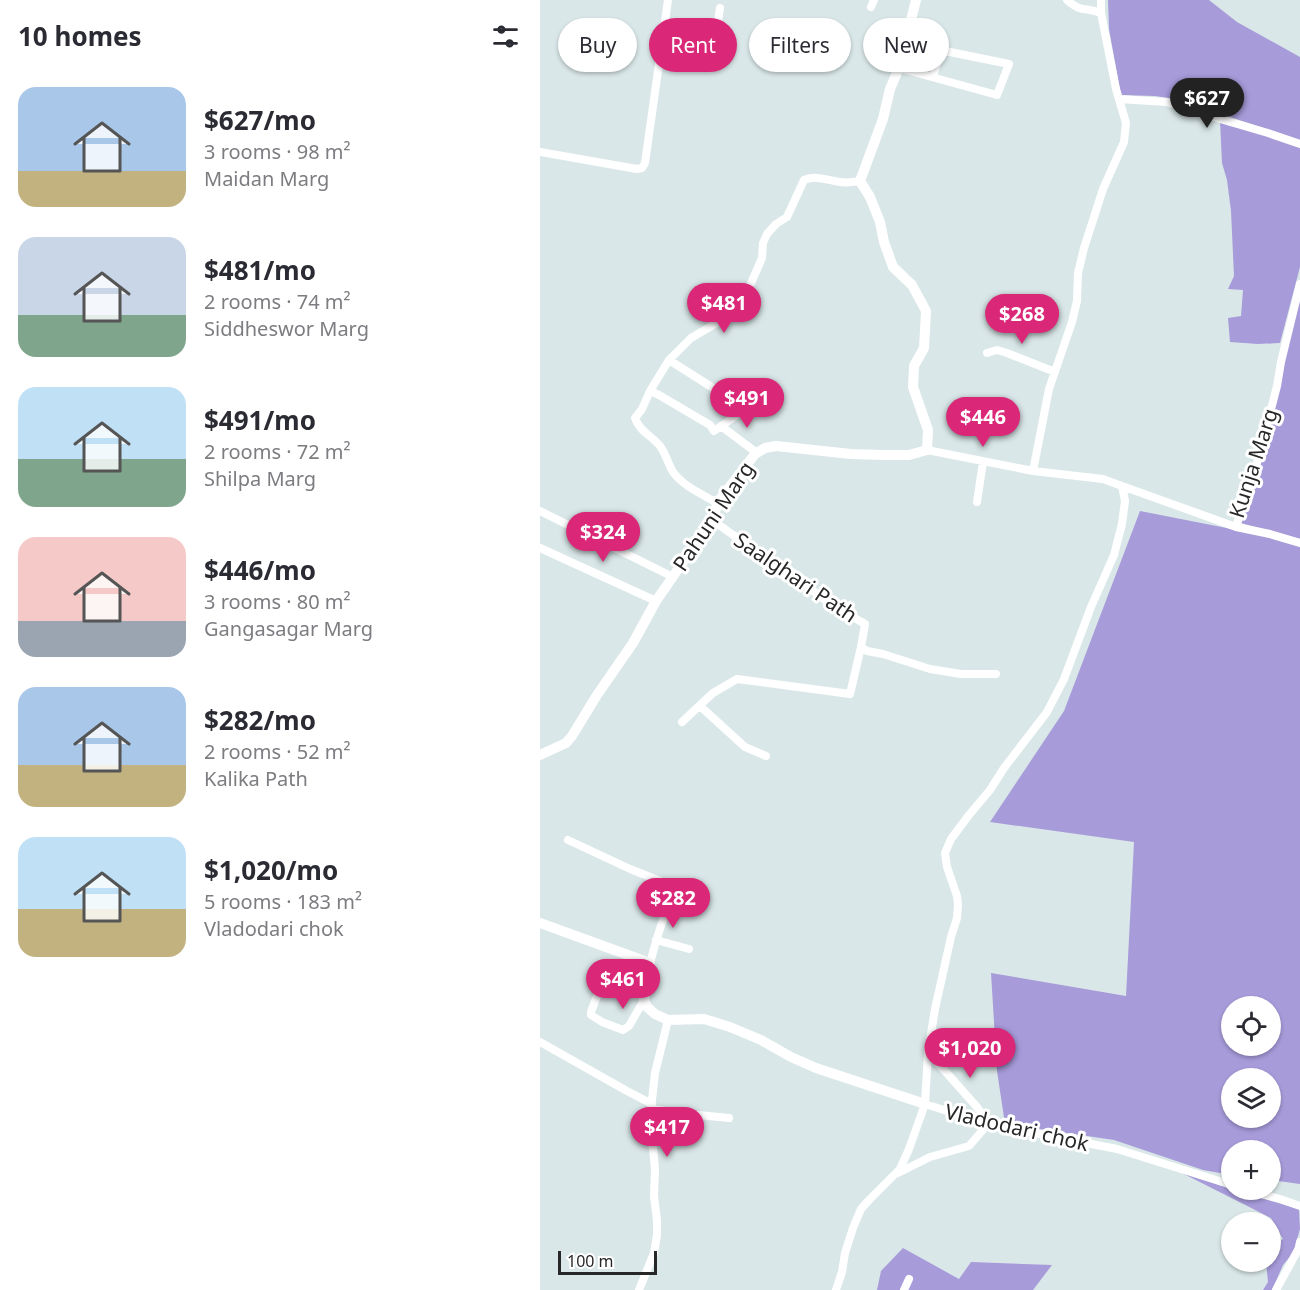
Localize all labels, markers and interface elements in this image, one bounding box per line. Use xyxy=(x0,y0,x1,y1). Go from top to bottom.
text: 10 homes xyxy=(18,18,142,54)
chip: Buy xyxy=(558,18,637,72)
chip: Rent xyxy=(649,18,737,72)
chip: Filters xyxy=(749,18,851,72)
chip: New xyxy=(863,18,949,72)
icon: filters xyxy=(489,20,522,53)
pin: $627 xyxy=(1171,78,1243,129)
text: $627 xyxy=(1184,84,1230,111)
text: $627/mo xyxy=(204,102,316,138)
icon: home xyxy=(66,111,138,183)
text: 3 rooms · 98 m² xyxy=(204,138,351,165)
text: Maidan Marg xyxy=(204,165,329,192)
text: $481/mo xyxy=(204,252,316,288)
icon: home xyxy=(66,261,138,333)
pin: $481 xyxy=(688,283,760,334)
text: 2 rooms · 74 m² xyxy=(204,288,351,315)
text: $481 xyxy=(701,289,747,316)
pin: $268 xyxy=(986,294,1058,345)
text: $268 xyxy=(999,300,1045,327)
text: Siddheswor Marg xyxy=(204,315,369,342)
pin: $491 xyxy=(711,378,783,429)
text: $491 xyxy=(724,384,770,411)
pin: $446 xyxy=(947,397,1019,448)
text: $491/mo xyxy=(204,402,316,438)
text: $446 xyxy=(960,403,1006,430)
street label: Kunja Marg xyxy=(1222,405,1284,521)
icon: home xyxy=(66,411,138,483)
text: 2 rooms · 72 m² xyxy=(204,438,351,465)
street label: Pahuni Marg xyxy=(666,456,760,576)
text: Shilpa Marg xyxy=(204,465,316,492)
pin: $324 xyxy=(567,512,639,563)
text: $324 xyxy=(580,518,626,545)
street label: Saalghari Path xyxy=(729,525,863,629)
text: $446/mo xyxy=(204,552,316,588)
icon: home xyxy=(66,561,138,633)
text: 3 rooms · 80 m² xyxy=(204,588,351,615)
text: Gangasagar Marg xyxy=(204,615,373,642)
text: $282/mo xyxy=(204,702,316,738)
icon: home xyxy=(66,711,138,783)
text: 2 rooms · 52 m² xyxy=(204,738,351,765)
text: Kalika Path xyxy=(204,765,308,792)
text: $1,020/mo xyxy=(204,852,338,888)
icon: home xyxy=(66,861,138,933)
pin: $282 xyxy=(637,878,709,929)
text: $282 xyxy=(650,884,696,911)
text: 5 rooms · 183 m² xyxy=(204,888,362,915)
text: Vladodari chok xyxy=(204,915,344,942)
pin: $461 xyxy=(587,959,659,1010)
text: $461 xyxy=(600,965,646,992)
map controls xyxy=(1221,996,1281,1272)
button: locate xyxy=(1221,996,1281,1056)
pin: $1,020 xyxy=(921,1028,1019,1079)
text: $1,020 xyxy=(939,1034,1001,1061)
button: layers xyxy=(1221,1068,1281,1128)
street label: Vladodari chok xyxy=(942,1097,1092,1157)
pin: $417 xyxy=(631,1107,703,1158)
text: $417 xyxy=(644,1113,690,1140)
button: + xyxy=(1221,1140,1281,1200)
button: − xyxy=(1221,1212,1281,1272)
scale bar xyxy=(558,1248,657,1276)
text: 100 m xyxy=(567,1250,614,1272)

